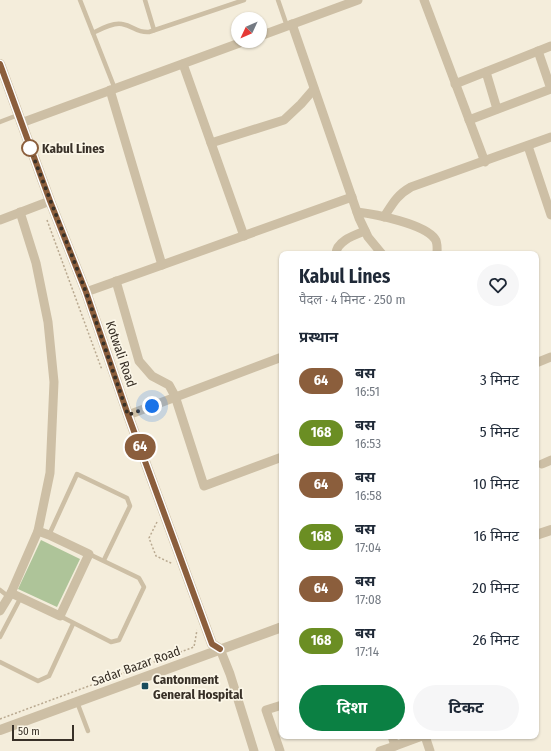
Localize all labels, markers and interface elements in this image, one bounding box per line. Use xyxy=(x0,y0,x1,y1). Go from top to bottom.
north arrow xyxy=(231,12,267,48)
map controls xyxy=(231,12,267,48)
marker: Kabul Lines xyxy=(21,139,39,157)
place label: Kabul Lines xyxy=(42,141,105,156)
button: heart xyxy=(477,264,519,306)
text: Kabul Lines xyxy=(299,265,390,288)
text: पैदल · 4 मिनट · 250 m xyxy=(299,292,406,307)
street label: Kotwali Road xyxy=(103,319,139,389)
text: प्रस्थान xyxy=(299,328,338,346)
text: बस xyxy=(355,364,375,382)
text: 3 मिनट xyxy=(480,371,519,389)
text: 64 xyxy=(314,372,328,389)
text: 16:51 xyxy=(355,384,380,399)
your location xyxy=(142,396,162,416)
text: बस xyxy=(355,416,375,434)
text: 5 मिनट xyxy=(480,423,519,441)
text: 168 xyxy=(311,424,331,441)
line badge: 64 xyxy=(122,434,158,460)
text: 16:53 xyxy=(355,436,381,451)
text: 64 xyxy=(133,438,147,455)
text: बस xyxy=(355,468,375,486)
text: 10 मिनट xyxy=(473,475,519,493)
text: 64 xyxy=(314,476,328,493)
text: 16:58 xyxy=(355,488,382,503)
text: बस xyxy=(355,520,375,538)
text: 16 मिनट xyxy=(473,527,519,545)
text: 168 xyxy=(311,528,331,545)
text: 17:04 xyxy=(355,540,381,555)
text: बस xyxy=(355,572,375,590)
text: 20 मिनट xyxy=(472,579,519,597)
text: 64 xyxy=(314,580,328,597)
text: 17:08 xyxy=(355,592,381,607)
text: बस xyxy=(355,624,375,642)
text: 26 मिनट xyxy=(473,631,519,649)
text: 168 xyxy=(311,632,331,649)
street label: Sadar Bazar Road xyxy=(90,643,182,689)
text: 17:14 xyxy=(355,644,379,659)
place label: Cantonment General Hospital xyxy=(153,672,243,702)
marker: Cantonment General Hospital xyxy=(140,681,150,691)
button: दिशा xyxy=(299,685,405,731)
button: टिकट xyxy=(413,685,519,731)
scale bar xyxy=(12,723,74,742)
text: 50 m xyxy=(18,725,40,738)

